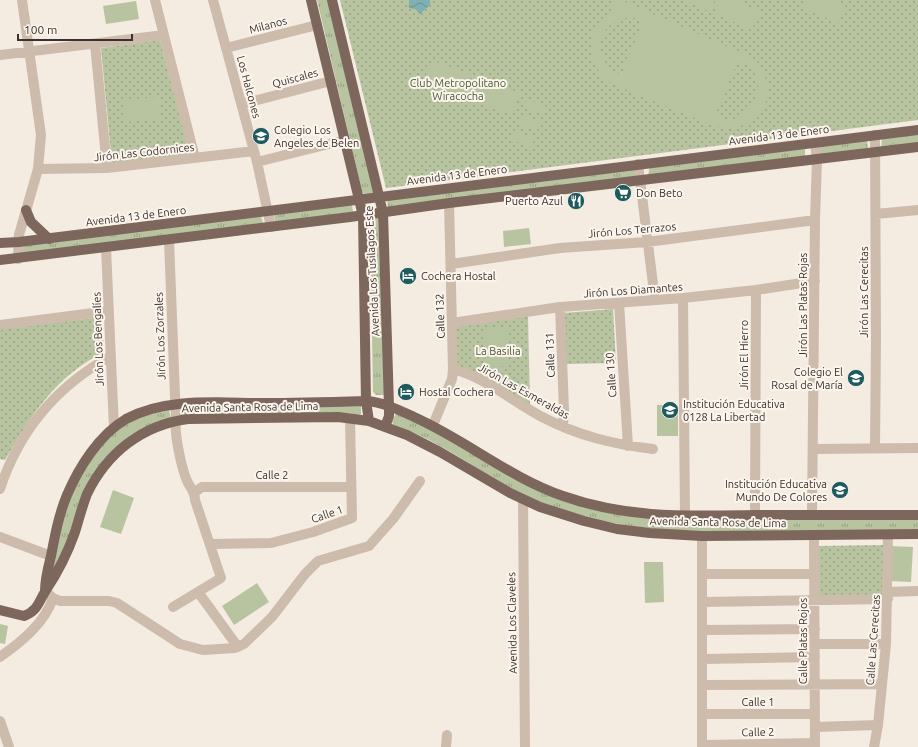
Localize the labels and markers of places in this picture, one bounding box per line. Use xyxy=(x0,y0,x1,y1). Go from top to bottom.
place label: Colegio Los Angeles de Belen xyxy=(274,124,359,149)
school or university icon: Colegio Los Angeles de Belen xyxy=(251,126,271,146)
supermarket icon: Don Beto xyxy=(613,183,633,203)
place label: Don Beto xyxy=(636,187,683,199)
restaurant icon: Puerto Azul xyxy=(566,191,586,211)
place label: Puerto Azul xyxy=(505,195,563,207)
hotel icon: Cochera Hostal xyxy=(398,266,418,286)
place label: Cochera Hostal xyxy=(421,270,496,282)
place label: Colegio El Rosal de María xyxy=(771,366,843,391)
school or university icon: Colegio El Rosal de María xyxy=(846,368,866,388)
hotel icon: Hostal Cochera xyxy=(396,382,416,402)
place label: Hostal Cochera xyxy=(419,386,494,398)
place label: Institución Educativa 0128 La Libertad xyxy=(683,398,785,423)
school or university icon: Institución Educativa 0128 La Libertad xyxy=(660,400,680,420)
place label: Institución Educativa Mundo De Colores xyxy=(725,478,827,503)
school or university icon: Institución Educativa Mundo De Colores xyxy=(830,480,850,500)

